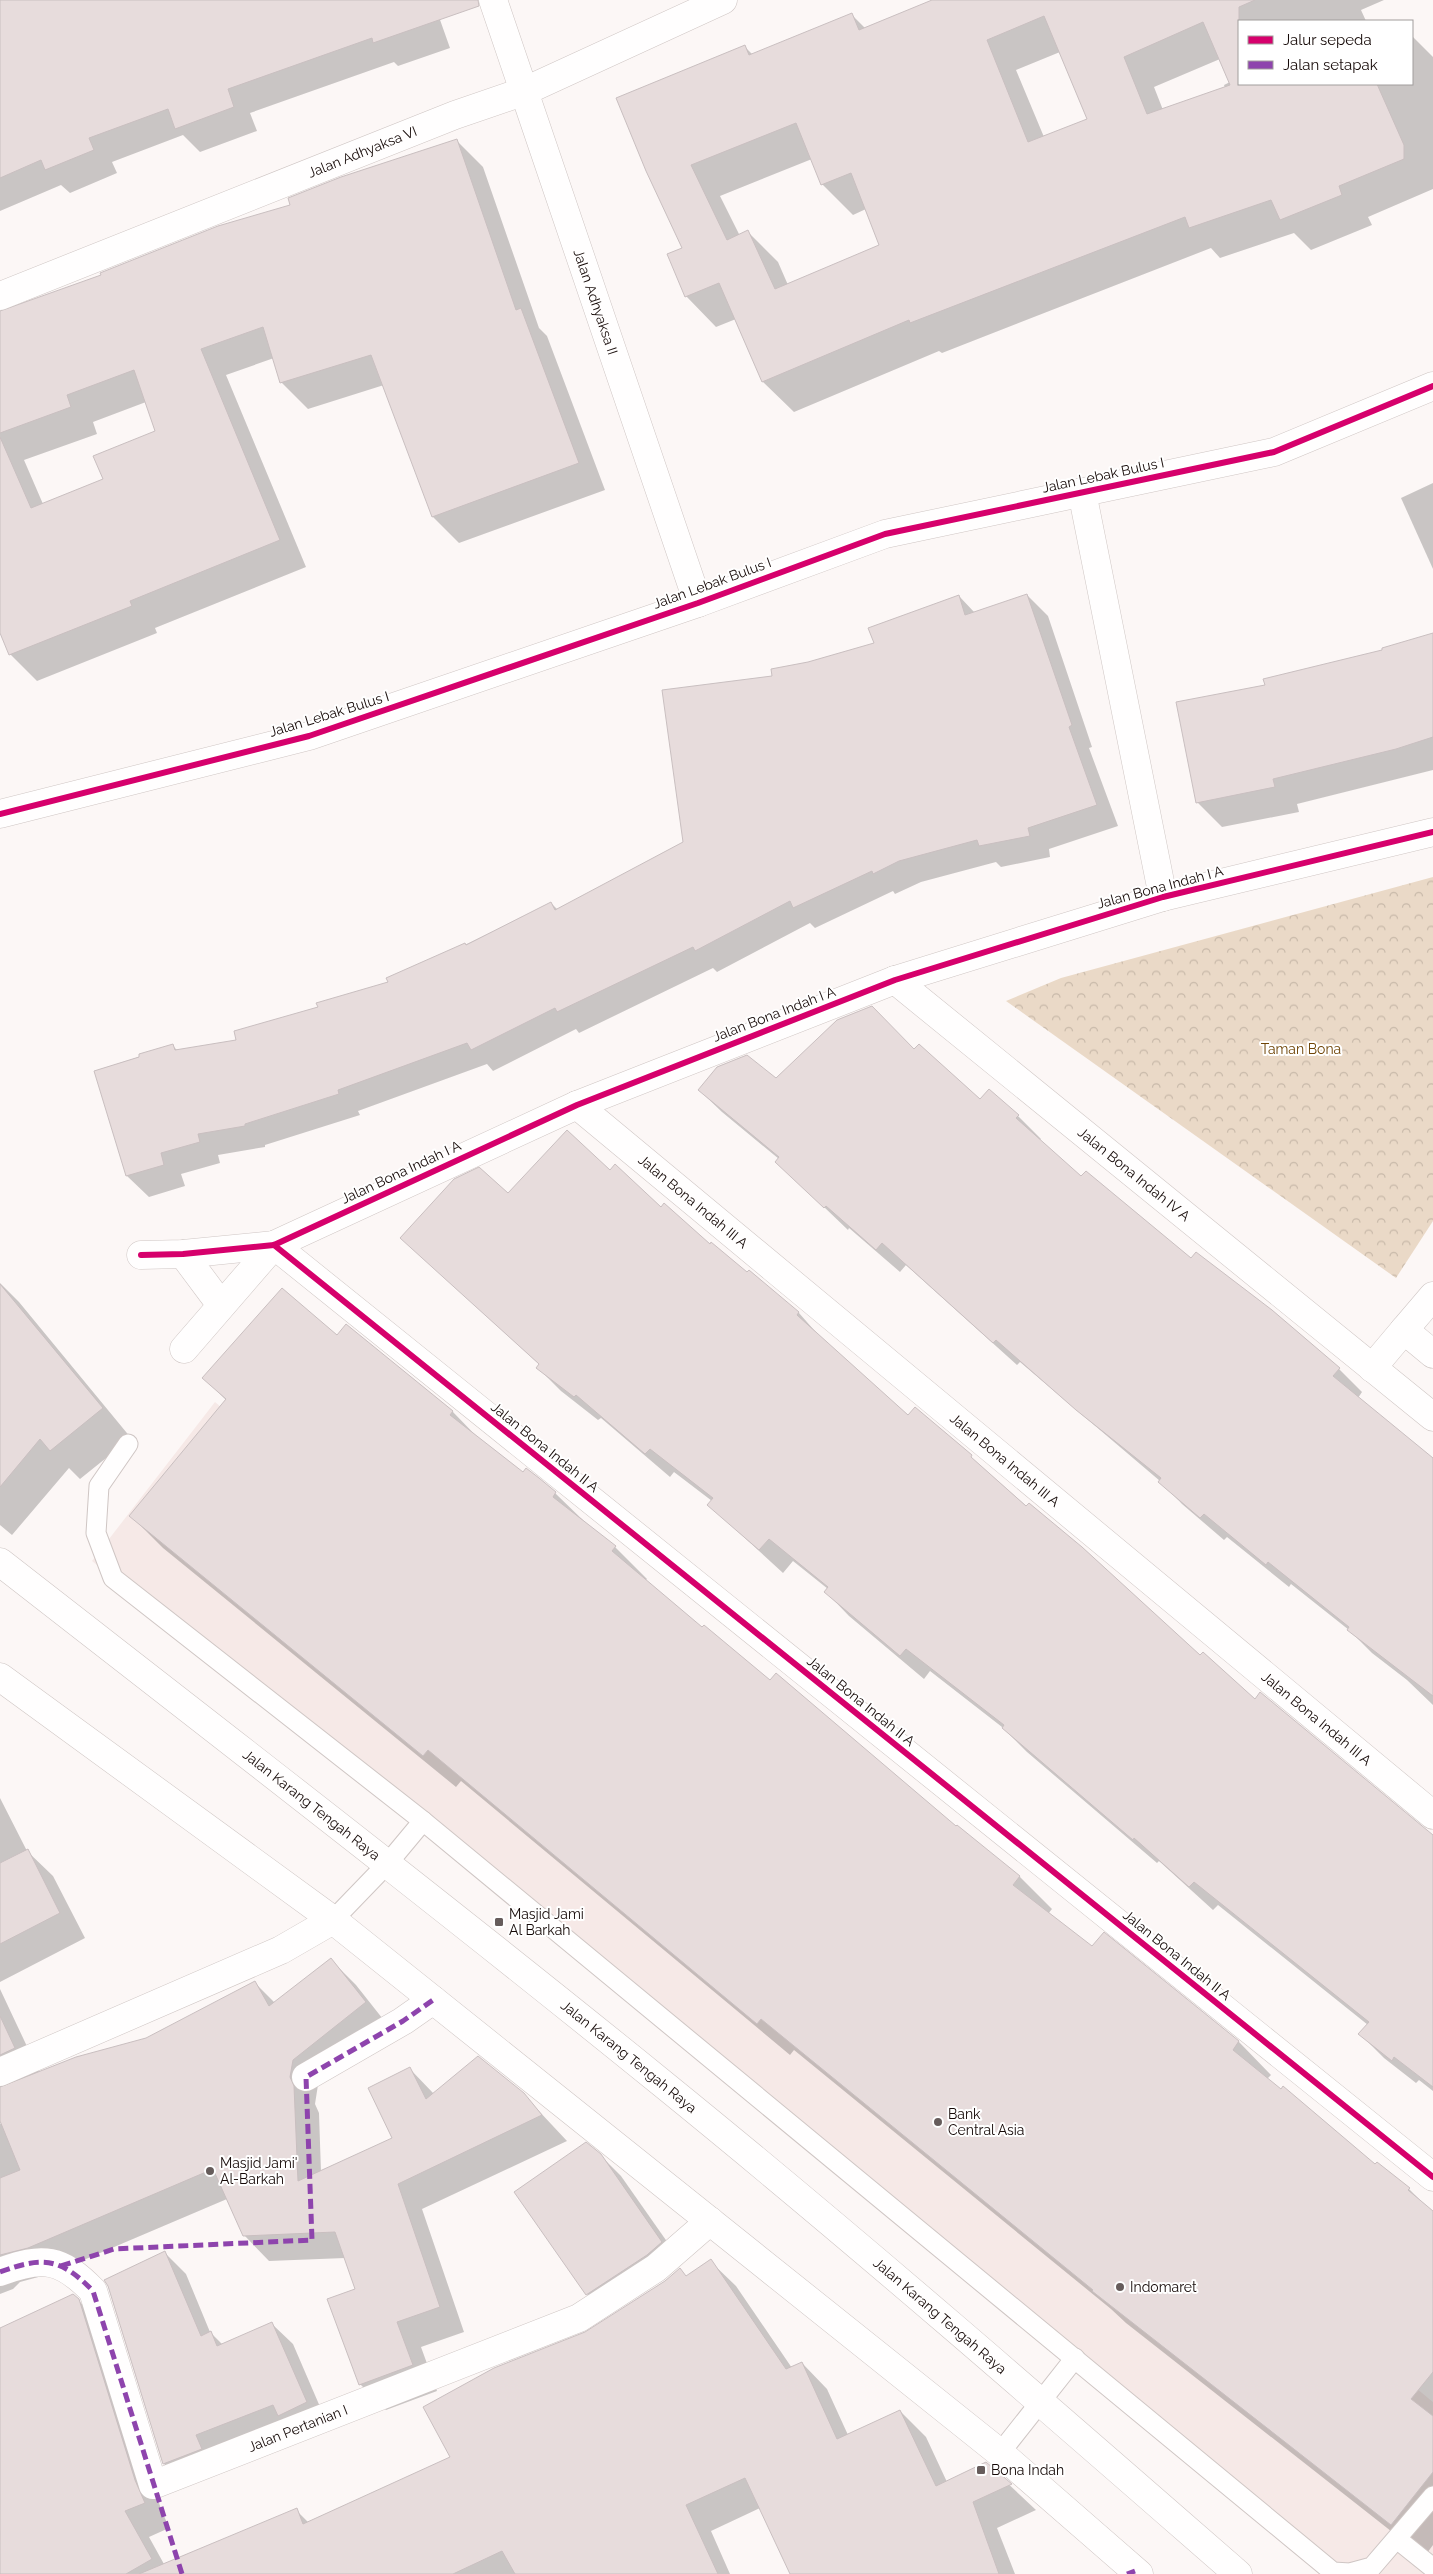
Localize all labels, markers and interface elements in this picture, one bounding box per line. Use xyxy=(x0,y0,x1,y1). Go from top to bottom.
legend xyxy=(1238,20,1413,85)
text: Jalur sepeda xyxy=(1283,31,1372,49)
text: Jalan setapak xyxy=(1283,56,1378,74)
street label: Jalan Adhyaksa VI xyxy=(306,123,419,181)
street label: Jalan Adhyaksa II xyxy=(570,247,621,357)
street label: Jalan Lebak Bulus I xyxy=(1040,454,1166,496)
street label: Jalan Lebak Bulus I xyxy=(651,554,773,612)
street label: Jalan Lebak Bulus I xyxy=(267,688,391,740)
street label: Jalan Bona Indah I A xyxy=(1095,862,1225,912)
street label: Jalan Bona Indah I A xyxy=(710,983,838,1045)
park label: Taman Bona xyxy=(1261,1041,1341,1057)
street label: Jalan Bona Indah IV A xyxy=(1075,1124,1194,1225)
street label: Jalan Bona Indah I A xyxy=(339,1137,464,1207)
street label: Jalan Bona Indah III A xyxy=(635,1151,752,1252)
street label: Jalan Bona Indah II A xyxy=(488,1399,602,1496)
street label: Jalan Bona Indah III A xyxy=(947,1410,1063,1510)
street label: Jalan Bona Indah II A xyxy=(804,1653,918,1750)
street label: Jalan Bona Indah III A xyxy=(1259,1669,1375,1769)
street label: Jalan Karang Tengah Raya xyxy=(240,1746,383,1863)
place label: Masjid Jami Al Barkah xyxy=(509,1906,584,1938)
street label: Jalan Bona Indah II A xyxy=(1120,1907,1234,2004)
marker: Masjid Jami Al Barkah xyxy=(493,1916,505,1928)
street label: Jalan Karang Tengah Raya xyxy=(558,1997,700,2116)
place label: Bank Central Asia xyxy=(948,2106,1024,2138)
marker: Bank Central Asia xyxy=(932,2116,944,2128)
place label: Masjid Jami' Al-Barkah xyxy=(220,2155,298,2187)
marker: Masjid Jami' Al-Barkah xyxy=(204,2165,216,2177)
street label: Jalan Karang Tengah Raya xyxy=(870,2255,1010,2377)
place label: Indomaret xyxy=(1130,2279,1197,2295)
marker: Indomaret xyxy=(1114,2281,1126,2293)
street label: Jalan Pertanian I xyxy=(246,2402,350,2455)
place label: Bona Indah xyxy=(991,2462,1064,2478)
marker: Bona Indah xyxy=(975,2464,987,2476)

